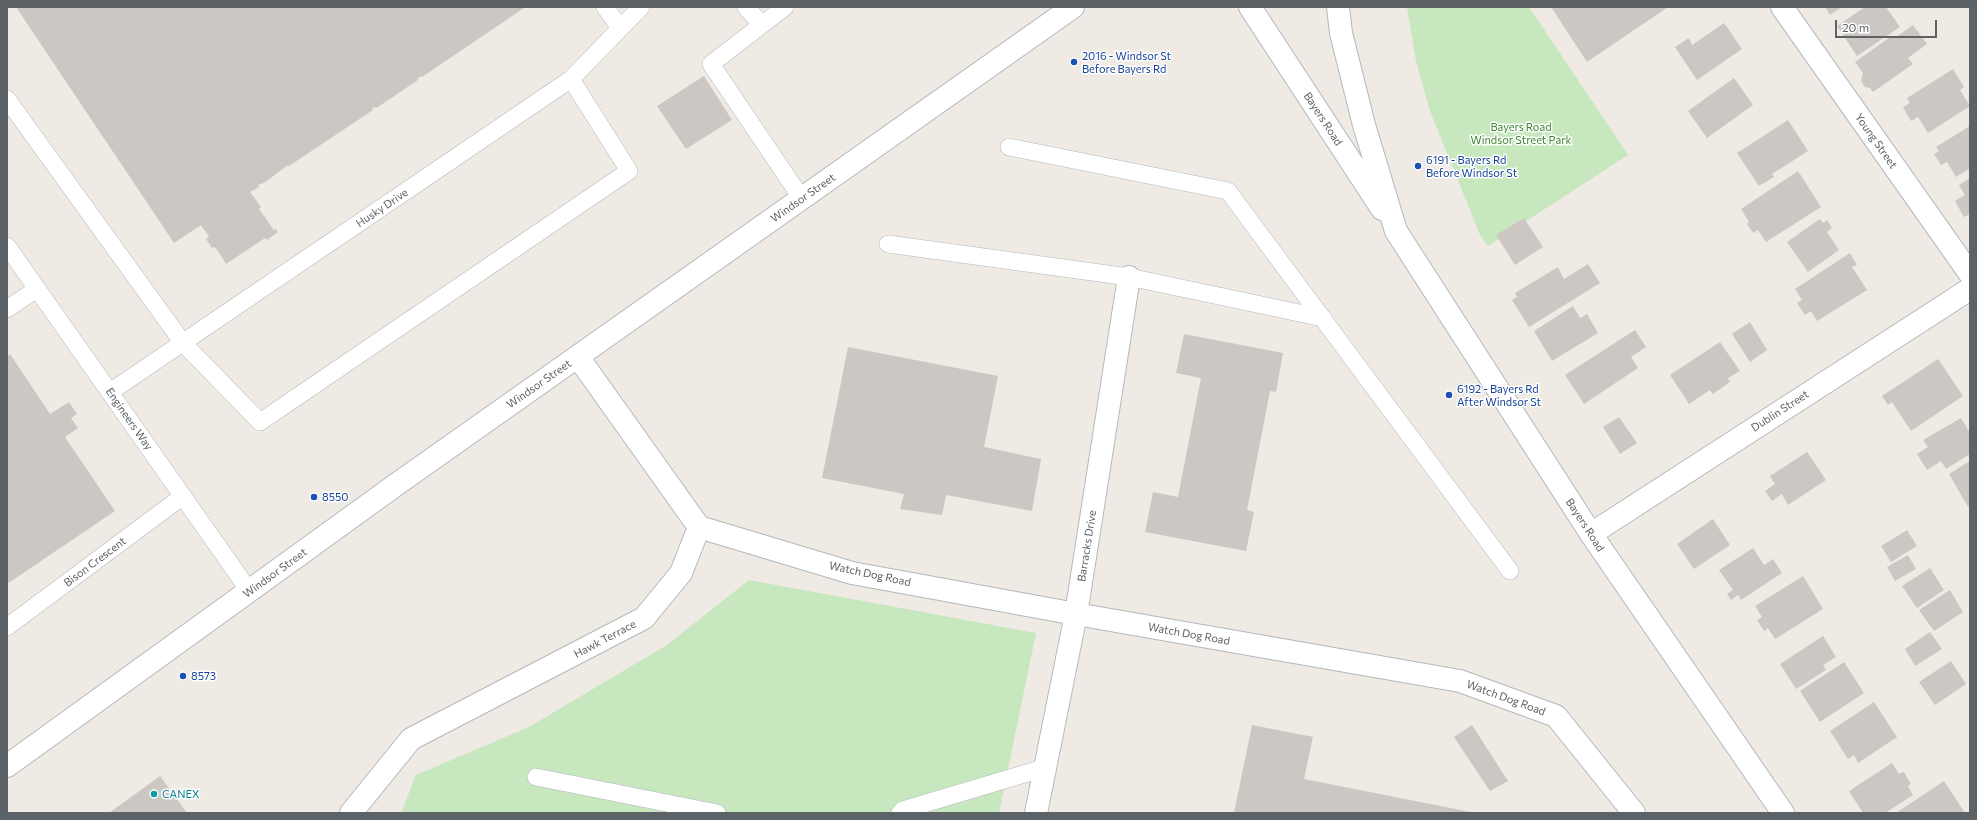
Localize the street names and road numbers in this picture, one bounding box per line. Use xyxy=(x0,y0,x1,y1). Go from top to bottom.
street label: Bayers Road xyxy=(1301,90,1345,148)
street label: Young Street xyxy=(1852,111,1900,171)
street label: Windsor Street xyxy=(768,171,838,225)
street label: Husky Drive xyxy=(354,186,410,230)
street label: Windsor Street xyxy=(504,357,574,411)
street label: Engineers Way xyxy=(103,385,155,453)
street label: Dublin Street xyxy=(1749,388,1811,434)
street label: Bayers Road xyxy=(1563,496,1607,554)
street label: Barracks Drive xyxy=(1075,509,1099,583)
street label: Bison Crescent xyxy=(61,534,129,590)
street label: Windsor Street xyxy=(240,545,310,601)
street label: Watch Dog Road xyxy=(828,559,912,589)
street label: Hawk Terrace xyxy=(572,617,638,661)
street label: Watch Dog Road xyxy=(1147,620,1231,648)
street label: Watch Dog Road xyxy=(1465,678,1547,718)

